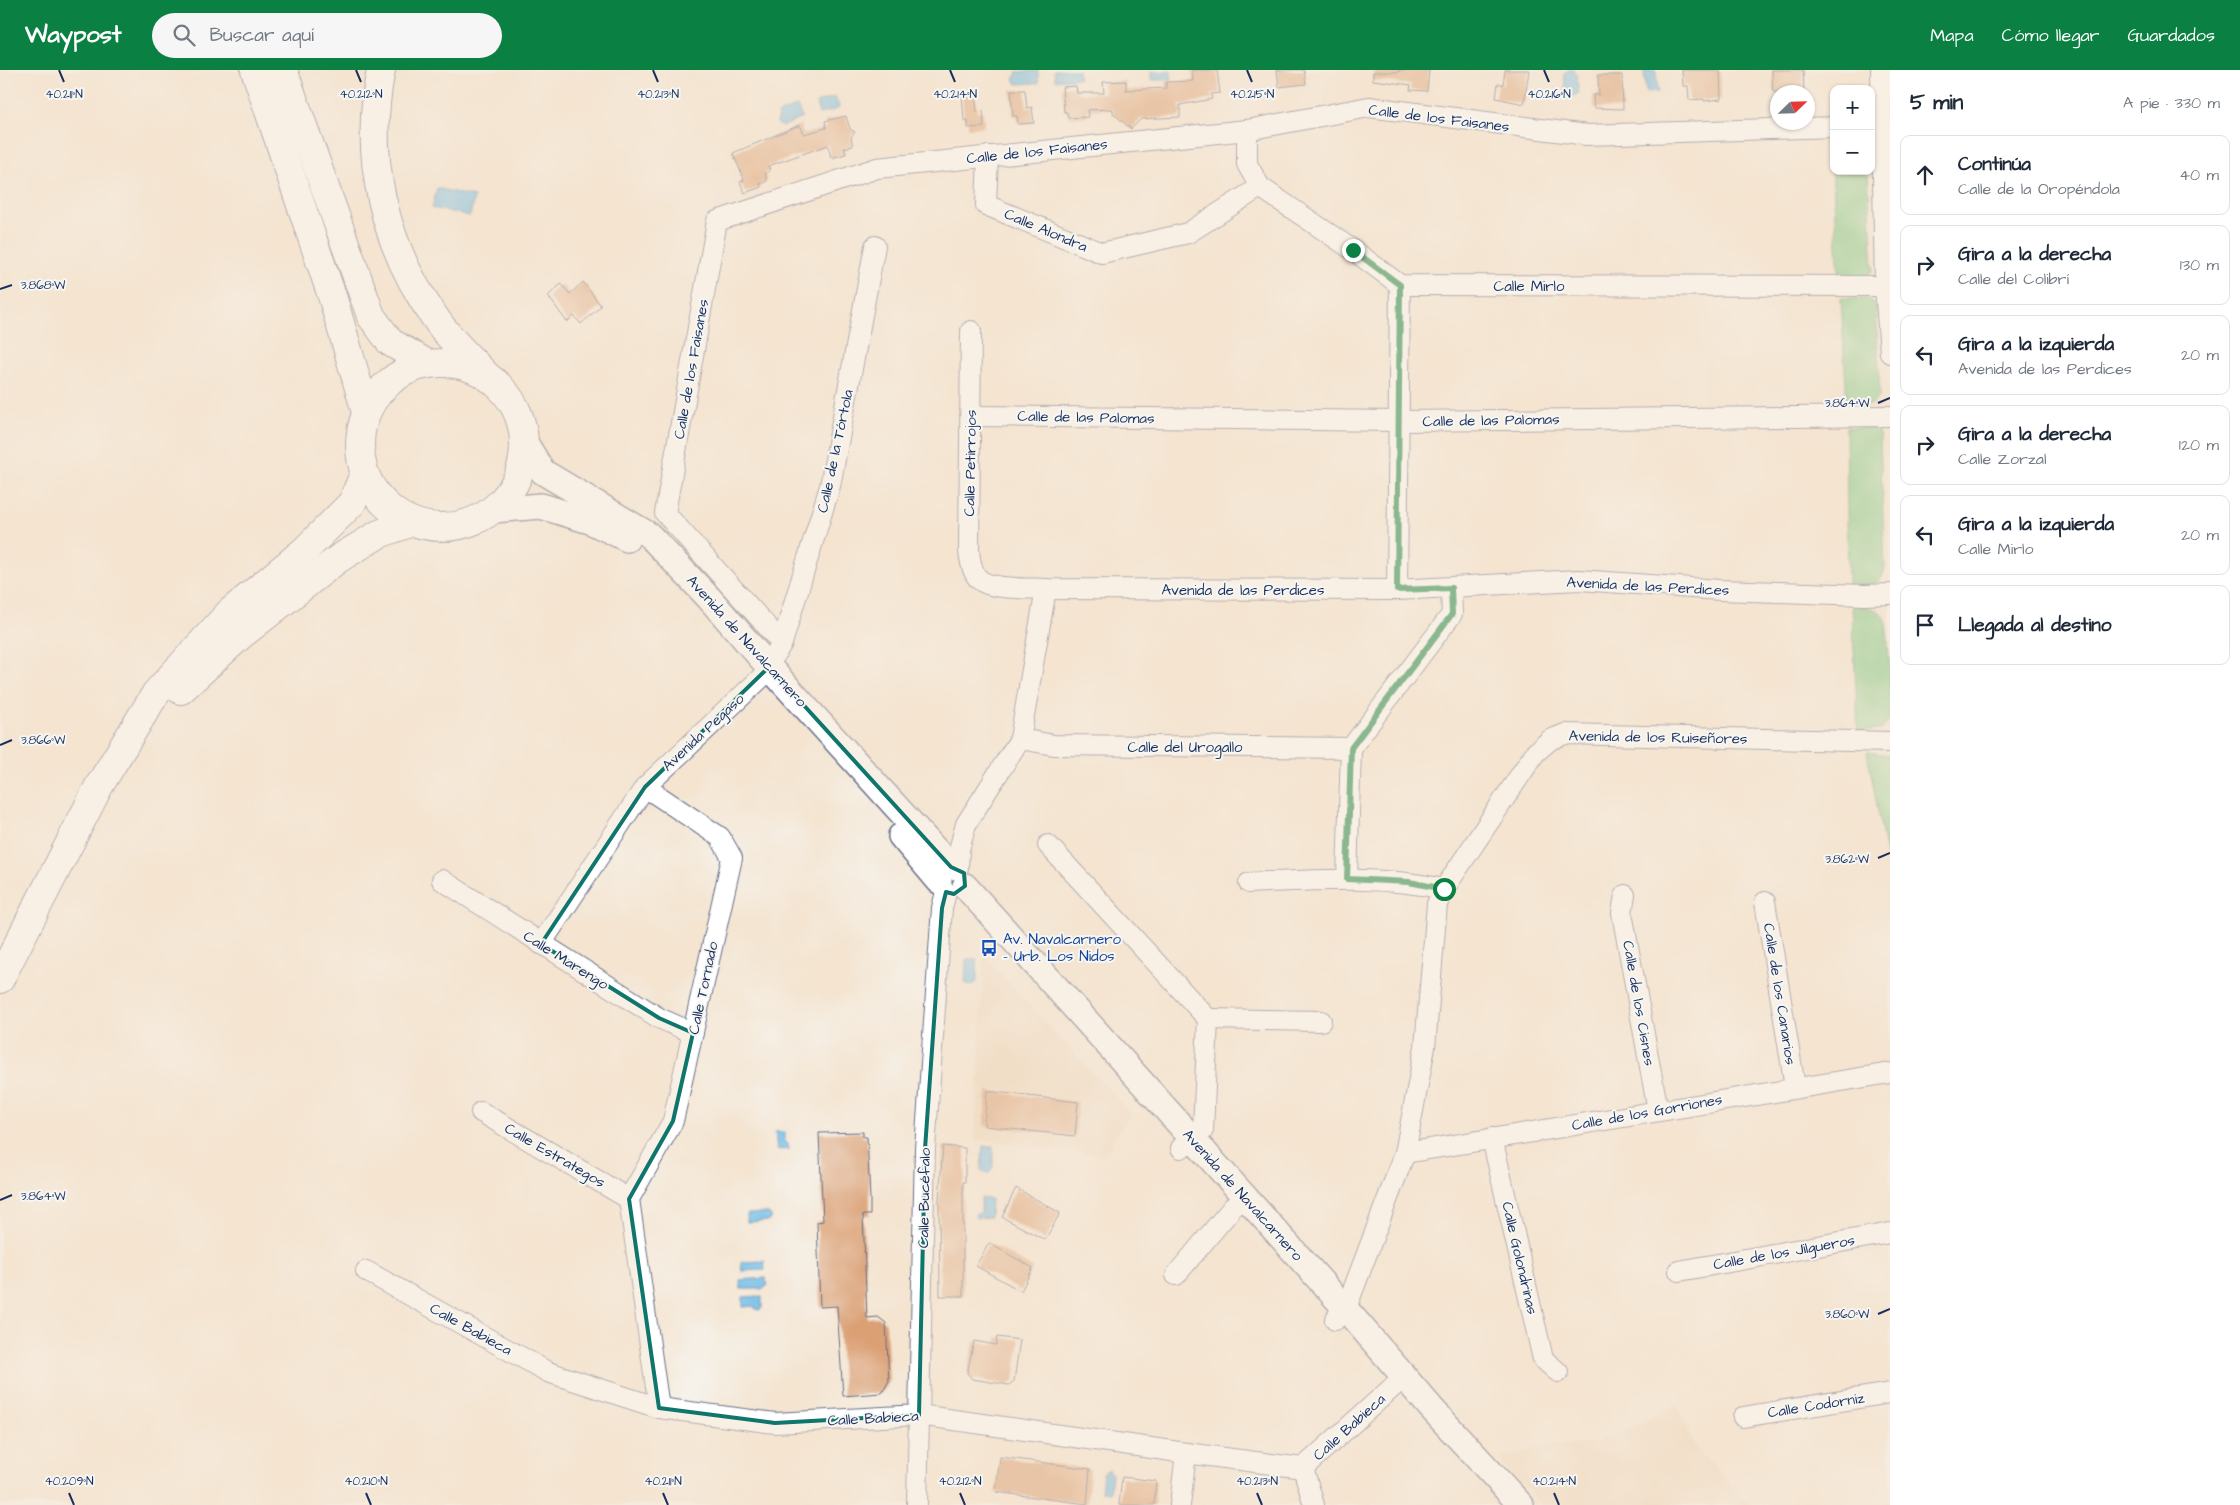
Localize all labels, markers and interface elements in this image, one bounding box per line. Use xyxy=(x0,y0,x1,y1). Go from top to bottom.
search box xyxy=(152,13,502,58)
text: Waypost xyxy=(25,18,122,52)
icon: search xyxy=(170,21,198,49)
text: Buscar aquí xyxy=(210,22,314,49)
text: Mapa xyxy=(1930,23,1974,48)
text: Cómo llegar xyxy=(2002,23,2100,48)
text: Guardados xyxy=(2128,23,2215,48)
north arrow xyxy=(1770,85,1815,130)
map controls xyxy=(1830,85,1875,175)
button: + xyxy=(1830,85,1875,130)
text: 40.211°N xyxy=(45,86,83,103)
text: 40.212°N xyxy=(340,86,383,103)
text: 40.213°N xyxy=(637,86,680,103)
text: 40.214°N xyxy=(933,86,978,103)
text: 40.215°N xyxy=(1230,86,1275,103)
text: 40.216°N xyxy=(1527,86,1571,103)
text: 5 min xyxy=(1910,88,1963,117)
text: A pie · 330 m xyxy=(2123,92,2220,114)
street label: Calle de los Faisanes xyxy=(1367,99,1511,138)
button: − xyxy=(1830,130,1875,175)
street label: Calle de los Faisanes xyxy=(965,134,1109,169)
text: Continúa xyxy=(1958,151,2031,178)
icon: ahead xyxy=(1911,161,1939,189)
text: 40 m xyxy=(2179,164,2219,186)
text: Calle de la Oropéndola xyxy=(1958,178,2120,200)
street label: Calle Alondra xyxy=(1001,203,1091,258)
route end xyxy=(1342,239,1365,262)
text: Gira a la derecha xyxy=(1958,241,2111,268)
icon: right xyxy=(1911,251,1939,279)
text: 130 m xyxy=(2180,254,2219,276)
text: Calle del Colibrí xyxy=(1958,268,2069,290)
street label: Calle Mirlo xyxy=(1494,276,1565,297)
text: 3.868°W xyxy=(21,277,66,294)
street label: Calle de los Faisanes xyxy=(669,297,714,441)
text: Gira a la izquierda xyxy=(1958,331,2114,358)
icon: left xyxy=(1911,341,1939,369)
text: 20 m xyxy=(2181,344,2219,366)
text: Avenida de las Perdices xyxy=(1958,358,2132,380)
street label: Calle de la Tórtola xyxy=(812,387,859,515)
text: 3.864°W xyxy=(1824,395,1870,412)
street label: Calle de las Palomas xyxy=(1017,406,1155,429)
street label: Calle Petirrojos xyxy=(959,409,982,517)
street label: Calle de las Palomas xyxy=(1422,409,1560,432)
text: Gira a la derecha xyxy=(1958,421,2111,448)
icon: right xyxy=(1911,431,1939,459)
text: 120 m xyxy=(2179,434,2219,456)
text: Calle Zorzal xyxy=(1958,448,2047,470)
text: Gira a la izquierda xyxy=(1958,511,2114,538)
icon: left xyxy=(1911,521,1939,549)
text: 20 m xyxy=(2181,524,2219,546)
text: Calle Mirlo xyxy=(1958,538,2034,560)
street label: Avenida de Navalcarnero xyxy=(682,571,812,712)
street label: Avenida de las Perdices xyxy=(1566,572,1730,601)
street label: Avenida de las Perdices xyxy=(1162,580,1325,601)
icon: arrive xyxy=(1911,611,1939,639)
text: Llegada al destino xyxy=(1958,612,2111,639)
street label: Avenida Pegaso xyxy=(658,688,750,777)
street label: Avenida de los Ruiseñores xyxy=(1568,725,1748,750)
text: 3.866°W xyxy=(21,732,66,749)
street label: Calle del Urogallo xyxy=(1128,737,1243,759)
text: 3.862°W xyxy=(1825,851,1870,868)
route start xyxy=(1433,878,1456,901)
street label: Calle de los Canarios xyxy=(1758,922,1801,1067)
street label: Calle Marengo xyxy=(518,926,613,996)
place label: Av. Navalcarnero - Urb. Los Nidos xyxy=(1003,929,1122,967)
bus stop icon: Av. Navalcarnero - Urb. Los Nidos xyxy=(979,938,999,958)
street label: Calle Tornado xyxy=(683,939,724,1036)
street label: Calle de los Cisnes xyxy=(1617,939,1660,1068)
street label: Calle de los Gorriones xyxy=(1570,1089,1724,1136)
street label: Calle Estrategos xyxy=(500,1118,609,1194)
street label: Avenida de Navalcarnero xyxy=(1178,1125,1308,1266)
street label: Calle Bucéfalo xyxy=(913,1147,936,1248)
text: 3.864°W xyxy=(20,1188,66,1205)
street label: Calle Golondrinas xyxy=(1496,1200,1543,1317)
street label: Calle de los Jilgueros xyxy=(1712,1230,1857,1276)
street label: Calle Babieca xyxy=(426,1298,516,1361)
text: 3.860°W xyxy=(1825,1306,1870,1323)
street label: Calle Codorniz xyxy=(1766,1387,1867,1424)
street label: Calle Babieca xyxy=(1308,1389,1391,1466)
street label: Calle Babieca xyxy=(827,1406,920,1431)
text: 40.209°N xyxy=(45,1473,94,1490)
text: 40.210°N xyxy=(344,1473,388,1490)
text: 40.211°N xyxy=(644,1473,682,1490)
text: 40.212°N xyxy=(939,1473,982,1490)
text: 40.213°N xyxy=(1236,1473,1279,1490)
text: 40.214°N xyxy=(1532,1473,1577,1490)

